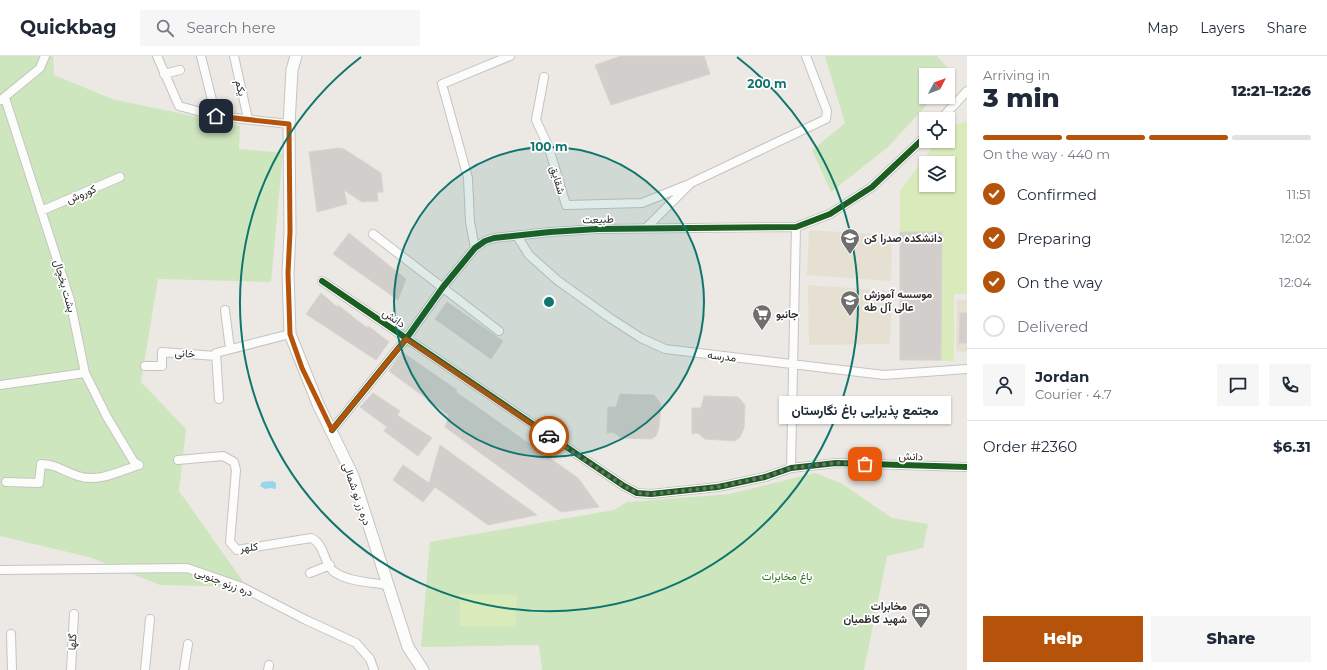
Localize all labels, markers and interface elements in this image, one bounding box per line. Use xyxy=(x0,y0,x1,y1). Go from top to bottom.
search box xyxy=(140,10,420,46)
text: Quickbag xyxy=(20,16,116,39)
icon: search xyxy=(154,17,176,39)
text: Search here xyxy=(186,18,276,37)
text: Map xyxy=(1147,19,1178,37)
text: Layers xyxy=(1200,19,1245,37)
text: Share xyxy=(1267,19,1307,37)
text: Arriving in xyxy=(983,67,1050,83)
north arrow xyxy=(919,68,955,104)
map controls xyxy=(919,68,955,192)
text: 200 m xyxy=(747,76,787,91)
street label: یکم xyxy=(231,79,250,98)
text: 12:21–12:26 xyxy=(1231,81,1311,100)
text: 3 min xyxy=(983,82,1060,114)
pin xyxy=(199,99,233,133)
icon: home xyxy=(205,105,227,127)
button: locate xyxy=(919,112,955,148)
text: 100 m xyxy=(531,139,567,154)
text: On the way · 440 m xyxy=(983,146,1110,162)
button: layers xyxy=(919,156,955,192)
street label: شقایق xyxy=(547,164,569,196)
street label: کوروش xyxy=(64,181,98,207)
icon: check xyxy=(983,183,1005,205)
text: Confirmed xyxy=(1017,185,1097,204)
text: 11:51 xyxy=(1287,186,1311,202)
street label: طبیعت xyxy=(582,211,614,227)
school or university icon: دانشکده صدرا کن xyxy=(839,227,861,255)
icon: check xyxy=(983,227,1005,249)
text: Preparing xyxy=(1017,229,1092,248)
text: 12:02 xyxy=(1280,230,1311,246)
place label: دانشکده صدرا کن xyxy=(864,231,943,245)
street label: پشت یخچال xyxy=(50,258,79,314)
icon: check xyxy=(983,271,1005,293)
text: On the way xyxy=(1017,273,1102,292)
text: 12:04 xyxy=(1279,274,1311,290)
place label: موسسه آموزش عالی آل طه xyxy=(864,287,932,314)
school or university icon: موسسه آموزش عالی آل طه xyxy=(839,289,861,317)
centre of rings xyxy=(542,295,556,309)
supermarket icon: جانبو xyxy=(751,303,773,331)
street label: دانش xyxy=(380,305,408,331)
place label: جانبو xyxy=(776,307,799,321)
text: Delivered xyxy=(1017,317,1089,336)
street label: خانی xyxy=(174,345,196,361)
street label: مدرسه xyxy=(707,347,737,365)
button: person xyxy=(983,364,1025,406)
button: chat xyxy=(1217,364,1259,406)
button: phone xyxy=(1269,364,1311,406)
text: Jordan xyxy=(1035,367,1089,386)
text: Courier · 4.7 xyxy=(1035,386,1112,402)
callout: مجتمع پذیرایی باغ نگارستان xyxy=(779,396,951,424)
text: مجتمع پذیرایی باغ نگارستان xyxy=(791,402,939,418)
courier xyxy=(529,416,569,456)
icon: car xyxy=(538,425,560,447)
text: Order #2360 xyxy=(983,437,1077,456)
text: $6.31 xyxy=(1273,437,1311,456)
pin xyxy=(848,447,882,481)
street label: دانش xyxy=(898,449,924,463)
icon: bag xyxy=(854,453,876,475)
street label: دره زر نو شمالی xyxy=(340,461,374,527)
street label: کلهر xyxy=(238,539,259,555)
street label: دره زرنو جنوبی xyxy=(193,565,255,599)
park label: باغ مخابرات xyxy=(762,569,812,584)
place label: مخابرات شهید کاظمیان xyxy=(843,599,907,626)
office icon: مخابرات شهید کاظمیان xyxy=(910,601,932,629)
button: Help xyxy=(983,616,1143,662)
button: Share xyxy=(1151,616,1311,662)
street label: گلها xyxy=(65,633,79,651)

